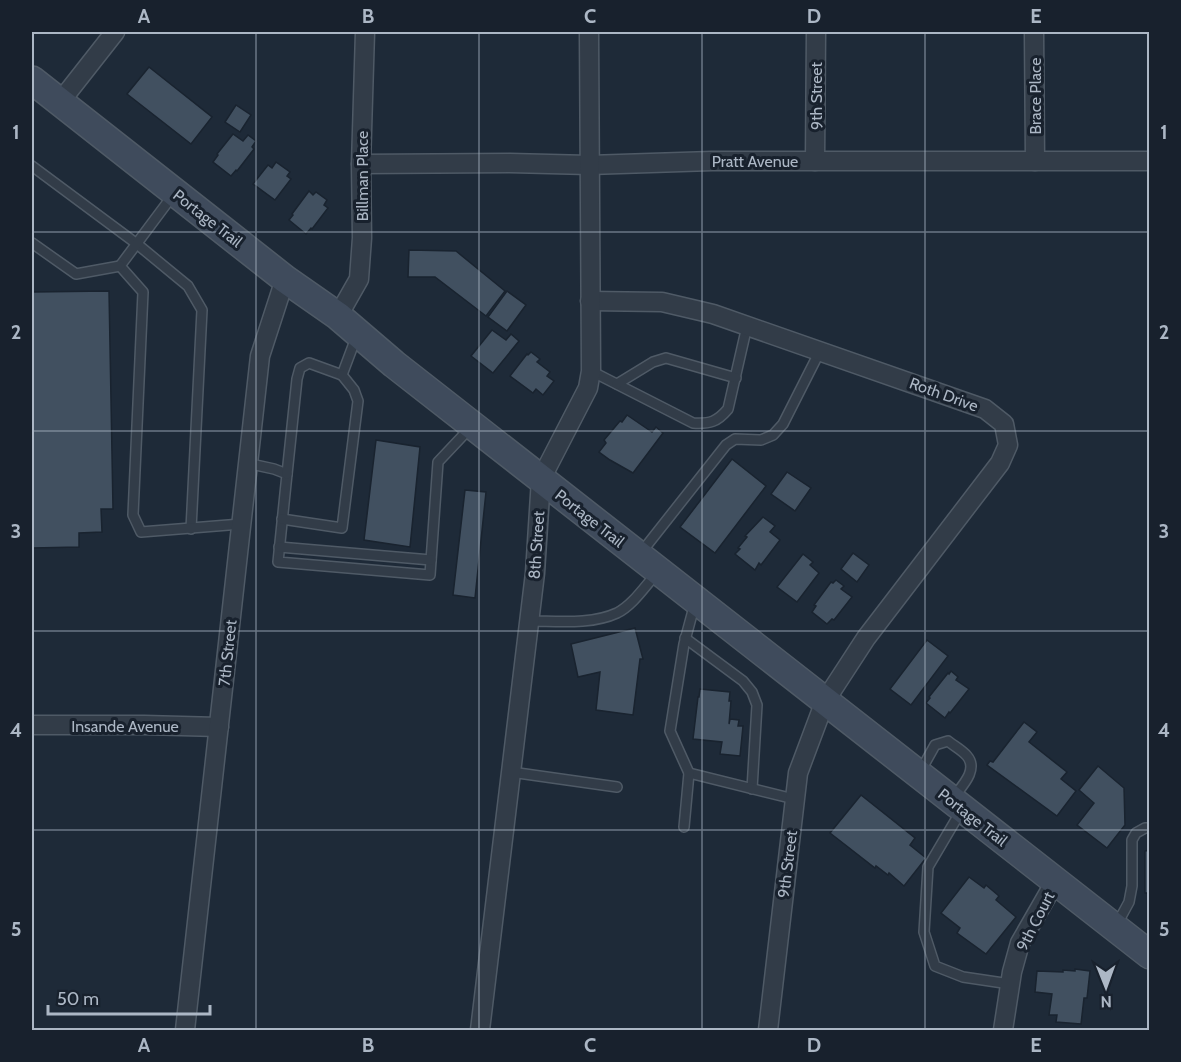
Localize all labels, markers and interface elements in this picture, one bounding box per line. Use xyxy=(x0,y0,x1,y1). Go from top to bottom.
text: A xyxy=(138,4,151,28)
text: B xyxy=(362,4,374,28)
text: C xyxy=(584,4,596,28)
text: D xyxy=(807,4,821,28)
text: E xyxy=(1030,4,1042,28)
street label: Brace Place xyxy=(1026,58,1045,134)
street label: 9th Street xyxy=(807,61,826,130)
text: 1 xyxy=(12,120,20,144)
text: 1 xyxy=(1160,120,1168,144)
street label: Billman Place xyxy=(353,131,372,221)
street label: Pratt Avenue xyxy=(712,152,798,171)
street label: Portage Trail xyxy=(169,185,246,251)
text: 2 xyxy=(11,320,21,344)
text: 2 xyxy=(1159,320,1169,344)
street label: Roth Drive xyxy=(907,373,981,416)
street label: Portage Trail xyxy=(551,485,628,551)
street label: 8th Street xyxy=(525,510,548,580)
text: 3 xyxy=(11,519,21,543)
text: 3 xyxy=(1159,519,1169,543)
street label: 7th Street xyxy=(215,618,241,687)
street label: Insande Avenue xyxy=(71,717,179,736)
text: 4 xyxy=(10,718,22,742)
text: 4 xyxy=(1158,718,1170,742)
street label: Portage Trail xyxy=(934,784,1011,850)
street label: 9th Street xyxy=(774,829,801,899)
street label: 9th Court xyxy=(1012,888,1059,954)
text: 5 xyxy=(11,917,21,941)
text: 5 xyxy=(1159,917,1169,941)
north arrow xyxy=(1076,957,1136,1017)
scale bar xyxy=(48,978,210,1016)
text: 50 m xyxy=(57,988,99,1010)
text: N xyxy=(1100,992,1112,1011)
text: A xyxy=(138,1033,151,1057)
text: B xyxy=(362,1033,374,1057)
text: C xyxy=(584,1033,596,1057)
text: D xyxy=(807,1033,821,1057)
text: E xyxy=(1030,1033,1042,1057)

